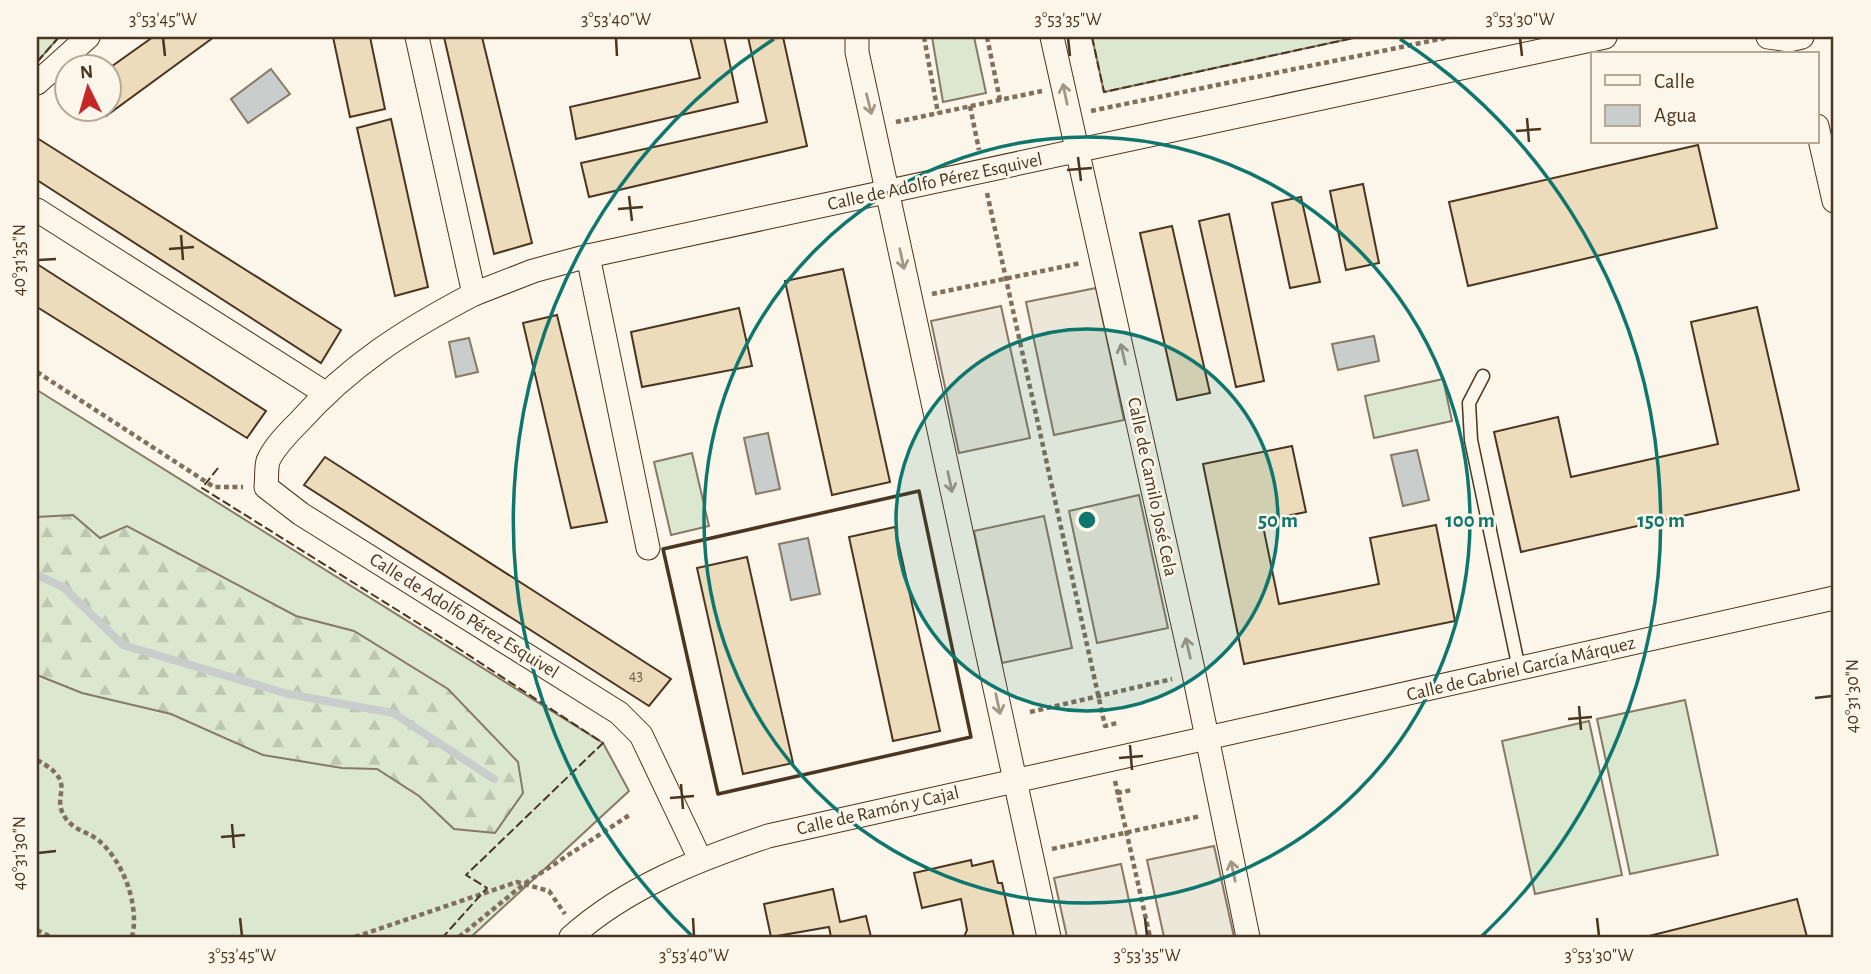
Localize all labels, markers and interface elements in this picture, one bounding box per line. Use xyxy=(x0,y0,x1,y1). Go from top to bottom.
text: 3°53'45"W xyxy=(129,11,197,29)
text: 3°53'40"W xyxy=(581,11,651,29)
text: 3°53'35"W xyxy=(1035,11,1101,29)
text: 3°53'30"W xyxy=(1486,11,1554,29)
north arrow xyxy=(52,52,122,122)
legend xyxy=(1591,52,1818,144)
text: N xyxy=(79,63,94,83)
text: Calle xyxy=(1654,71,1695,92)
one-way arrow xyxy=(1058,83,1072,106)
one-way arrow xyxy=(864,92,877,114)
text: Agua xyxy=(1654,105,1697,126)
street label: Calle de Adolfo Pérez Esquivel xyxy=(826,150,1044,214)
text: 40°31'35"N xyxy=(11,224,29,296)
one-way arrow xyxy=(896,247,910,270)
one-way arrow xyxy=(1115,343,1129,366)
street label: Calle de Camilo José Cela xyxy=(1124,396,1180,578)
one-way arrow xyxy=(944,470,957,493)
centre of rings xyxy=(1075,508,1099,532)
text: 50 m xyxy=(1258,510,1298,531)
text: 100 m xyxy=(1445,510,1495,531)
text: 150 m xyxy=(1637,510,1685,531)
street label: Calle de Adolfo Pérez Esquivel xyxy=(366,550,562,682)
street label: Calle de Gabriel García Márquez xyxy=(1405,633,1637,705)
one-way arrow xyxy=(1180,637,1194,660)
text: 40°31'30"N xyxy=(1844,659,1862,733)
house number: 43 xyxy=(629,667,643,683)
one-way arrow xyxy=(991,692,1005,715)
street label: Calle de Ramón y Cajal xyxy=(795,783,961,839)
text: 40°31'30"N xyxy=(11,816,29,890)
one-way arrow xyxy=(1226,860,1240,883)
text: 3°53'45"W xyxy=(208,947,276,965)
text: 3°53'40"W xyxy=(659,947,729,965)
text: 3°53'35"W xyxy=(1114,947,1180,965)
text: 3°53'30"W xyxy=(1565,947,1633,965)

